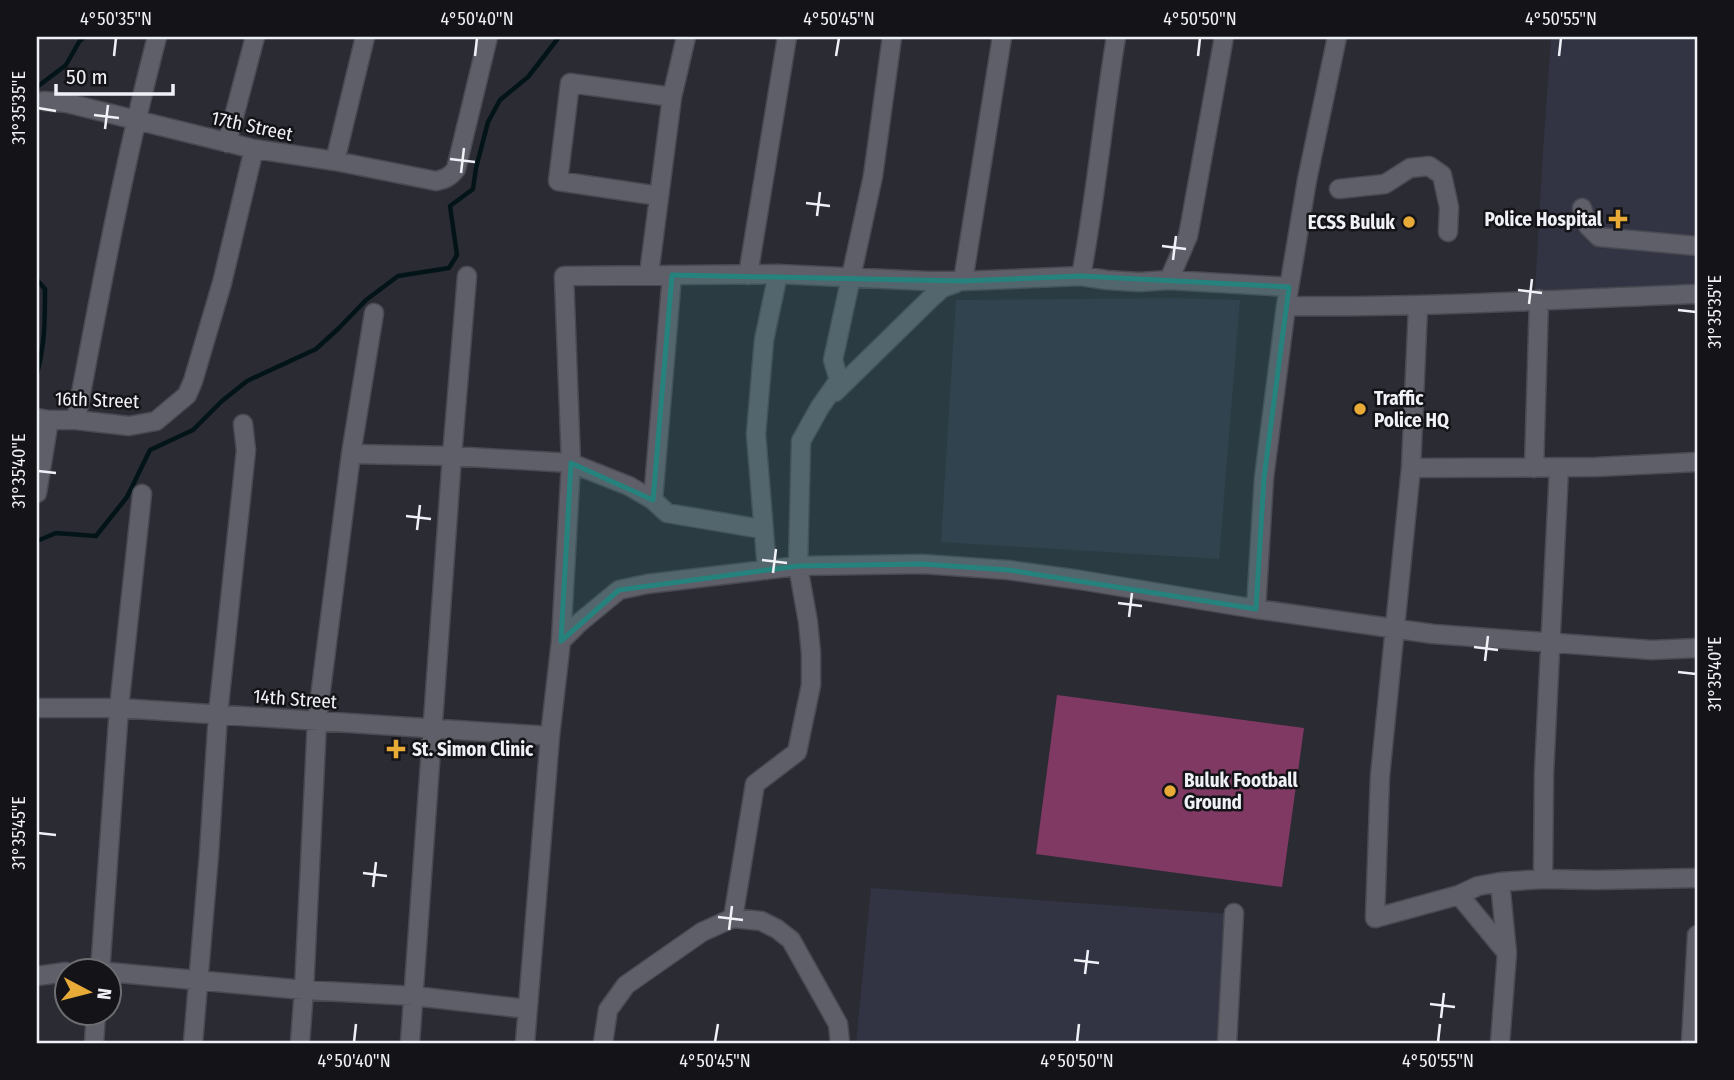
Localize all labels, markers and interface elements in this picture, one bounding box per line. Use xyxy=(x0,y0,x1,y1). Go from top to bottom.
text: 4°50'35"N xyxy=(80,8,152,30)
text: 4°50'40"N xyxy=(440,8,514,30)
text: 4°50'45"N xyxy=(803,8,875,30)
text: 4°50'50"N xyxy=(1163,8,1237,30)
text: 4°50'55"N xyxy=(1525,8,1597,30)
scale bar xyxy=(56,52,173,96)
text: 50 m xyxy=(66,64,108,90)
text: 31°35'35"E xyxy=(8,71,30,145)
street label: 17th Street xyxy=(209,106,296,146)
place label: Police Hospital xyxy=(1484,208,1603,231)
marker: Police Hospital xyxy=(1608,209,1628,229)
place label: ECSS Buluk xyxy=(1308,211,1395,234)
marker: ECSS Buluk xyxy=(1401,214,1417,230)
text: 31°35'35"E xyxy=(1704,275,1726,349)
street label: 16th Street xyxy=(54,387,140,413)
place label: Traffic Police HQ xyxy=(1374,387,1450,432)
marker: Traffic Police HQ xyxy=(1352,401,1368,417)
text: 31°35'40"E xyxy=(8,433,30,509)
text: 31°35'40"E xyxy=(1704,636,1726,712)
street label: 14th Street xyxy=(252,685,338,713)
place label: St. Simon Clinic xyxy=(412,738,534,761)
marker: St. Simon Clinic xyxy=(386,739,406,759)
place label: Buluk Football Ground xyxy=(1184,769,1298,814)
marker: Buluk Football Ground xyxy=(1162,783,1178,799)
text: 31°35'45"E xyxy=(8,796,30,870)
north arrow xyxy=(52,958,122,1028)
text: N xyxy=(92,987,116,1001)
text: 4°50'40"N xyxy=(317,1050,391,1072)
text: 4°50'45"N xyxy=(679,1050,751,1072)
text: 4°50'50"N xyxy=(1040,1050,1114,1072)
text: 4°50'55"N xyxy=(1402,1050,1474,1072)

